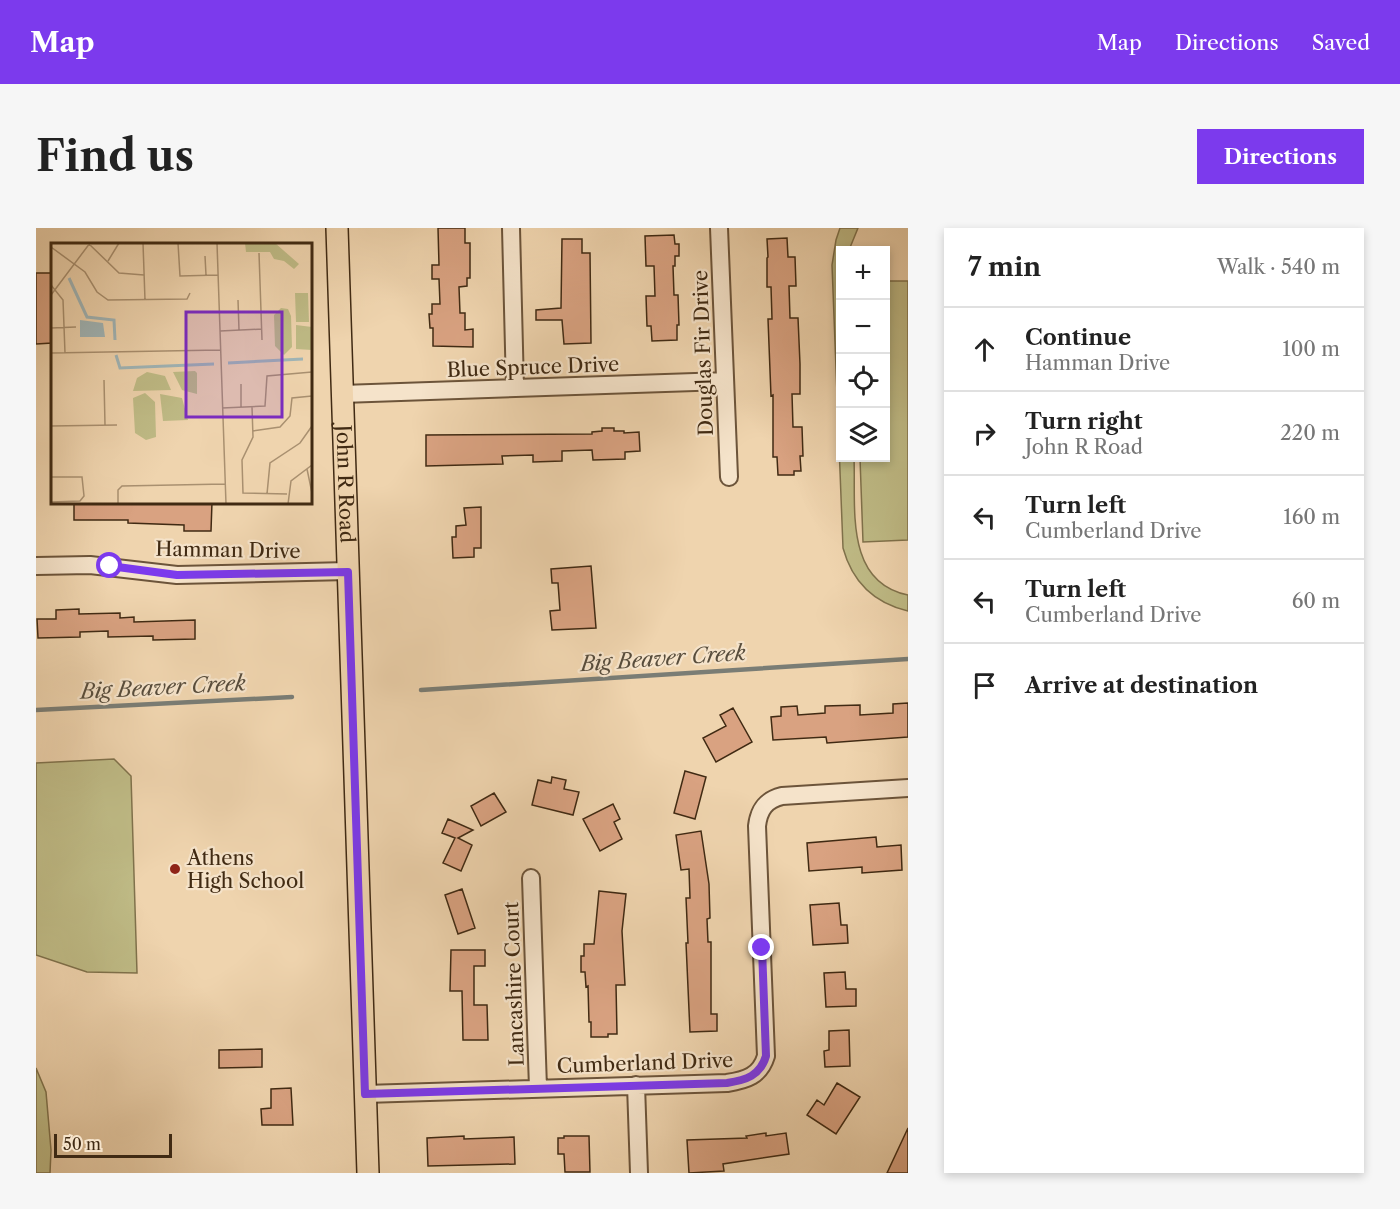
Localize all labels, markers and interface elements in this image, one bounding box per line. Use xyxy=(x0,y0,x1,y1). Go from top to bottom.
text: Map xyxy=(30,25,94,59)
text: Map xyxy=(1097,30,1142,55)
text: Directions xyxy=(1175,30,1279,55)
text: Saved xyxy=(1312,30,1370,55)
button: Directions xyxy=(1197,129,1364,184)
text: Find us xyxy=(36,130,194,182)
inset map xyxy=(51,243,312,504)
map controls xyxy=(836,246,890,462)
button: + xyxy=(836,246,890,300)
text: 7 min xyxy=(968,251,1041,283)
text: Walk · 540 m xyxy=(1217,255,1340,279)
street label: Douglas Fir Drive xyxy=(688,270,718,436)
button: − xyxy=(836,300,890,354)
text: Continue xyxy=(1025,324,1131,351)
icon: ahead xyxy=(968,333,1001,366)
text: 100 m xyxy=(1282,337,1340,361)
text: Hamman Drive xyxy=(1025,351,1170,375)
street label: Blue Spruce Drive xyxy=(446,352,620,382)
button: locate xyxy=(836,354,890,408)
button: layers xyxy=(836,408,890,462)
text: Turn right xyxy=(1025,408,1143,435)
icon: right xyxy=(968,417,1001,450)
street label: John R Road xyxy=(331,421,359,543)
text: 220 m xyxy=(1280,421,1340,445)
text: John R Road xyxy=(1025,435,1143,459)
text: Turn left xyxy=(1025,492,1126,519)
icon: left xyxy=(968,501,1001,534)
text: 160 m xyxy=(1283,505,1340,529)
text: Cumberland Drive xyxy=(1025,519,1202,543)
street label: Hamman Drive xyxy=(155,537,301,563)
route start xyxy=(96,552,122,578)
text: Turn left xyxy=(1025,576,1126,603)
icon: left xyxy=(968,585,1001,618)
text: 60 m xyxy=(1292,589,1340,613)
text: Cumberland Drive xyxy=(1025,603,1202,627)
water label: Big Beaver Creek xyxy=(578,640,747,676)
icon: arrive xyxy=(968,669,1001,702)
water label: Big Beaver Creek xyxy=(78,670,246,704)
text: Arrive at destination xyxy=(1025,672,1258,699)
place label: Athens High School xyxy=(186,846,304,893)
marker: Athens High School xyxy=(168,862,182,876)
street label: Lancashire Court xyxy=(499,901,529,1067)
route end xyxy=(748,934,774,960)
street label: Cumberland Drive xyxy=(556,1048,734,1078)
scale bar xyxy=(54,1131,172,1158)
text: 50 m xyxy=(63,1134,101,1154)

